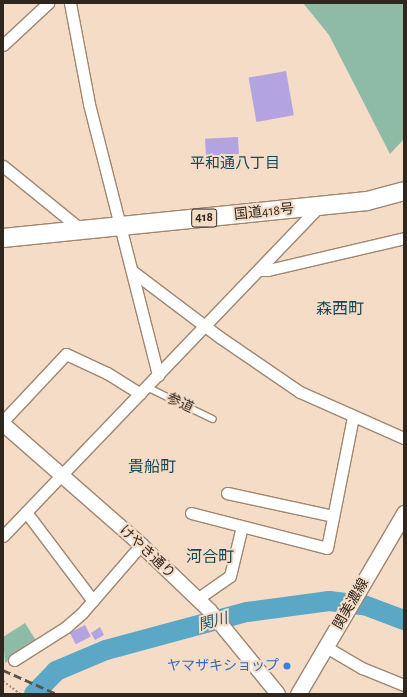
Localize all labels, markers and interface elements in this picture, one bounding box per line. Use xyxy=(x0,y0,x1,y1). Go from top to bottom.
district label: 平和通八丁目 xyxy=(190,155,280,173)
street label: 国道418号 xyxy=(233,201,295,223)
road number: 418 xyxy=(191,207,217,229)
district label: 森西町 xyxy=(316,299,364,319)
street label: 参道 xyxy=(164,389,196,417)
district label: 貴船町 xyxy=(128,457,176,477)
street label: けやき通り xyxy=(116,522,178,582)
district label: 河合町 xyxy=(186,547,234,567)
street label: 関美濃線 xyxy=(330,576,372,632)
water label: 関川 xyxy=(196,609,230,635)
place label: ヤマザキショップ xyxy=(167,658,279,674)
marker: ヤマザキショップ xyxy=(282,661,292,671)

